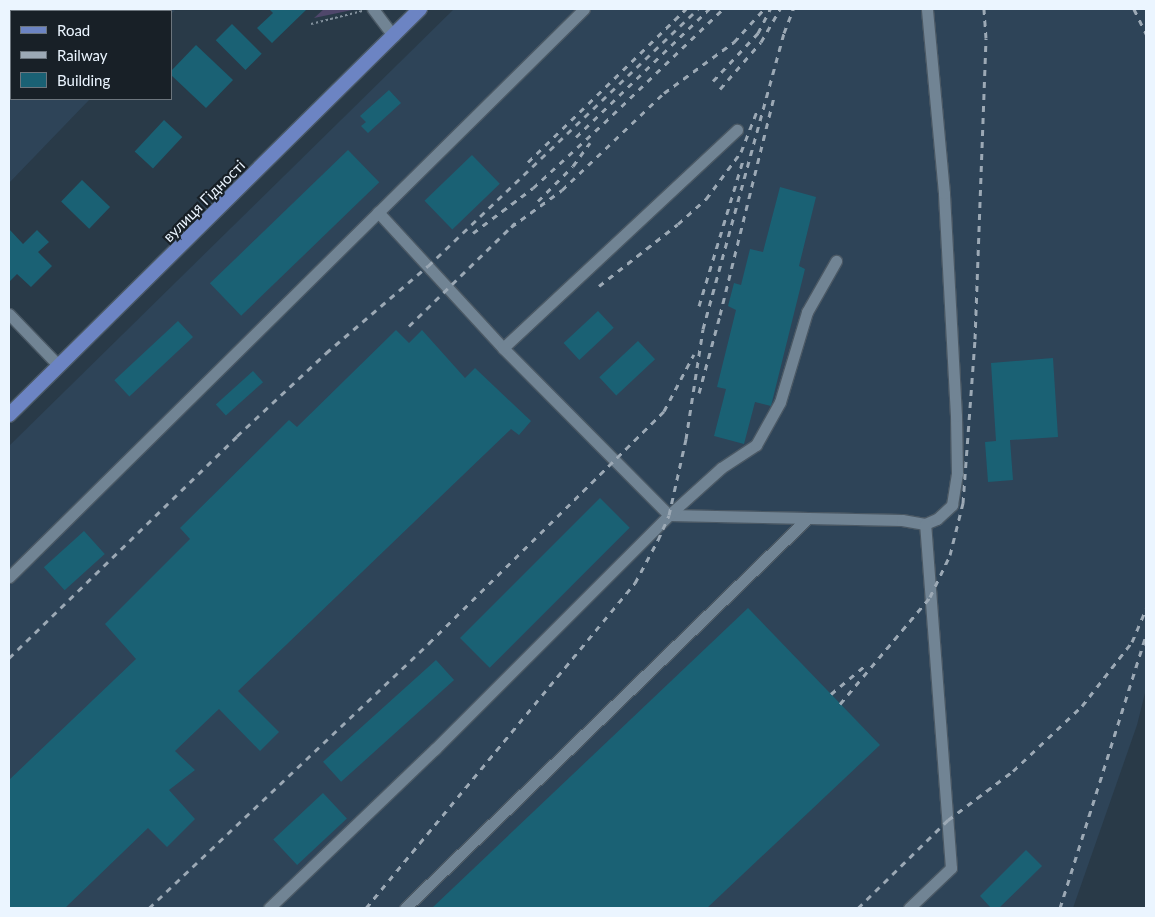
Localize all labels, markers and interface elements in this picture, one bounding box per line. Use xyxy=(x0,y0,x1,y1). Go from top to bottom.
legend xyxy=(10,10,172,100)
text: Road xyxy=(57,21,90,39)
text: Railway xyxy=(57,46,108,64)
text: Building xyxy=(57,71,110,89)
street label: вулиця Гідності xyxy=(159,156,249,246)

